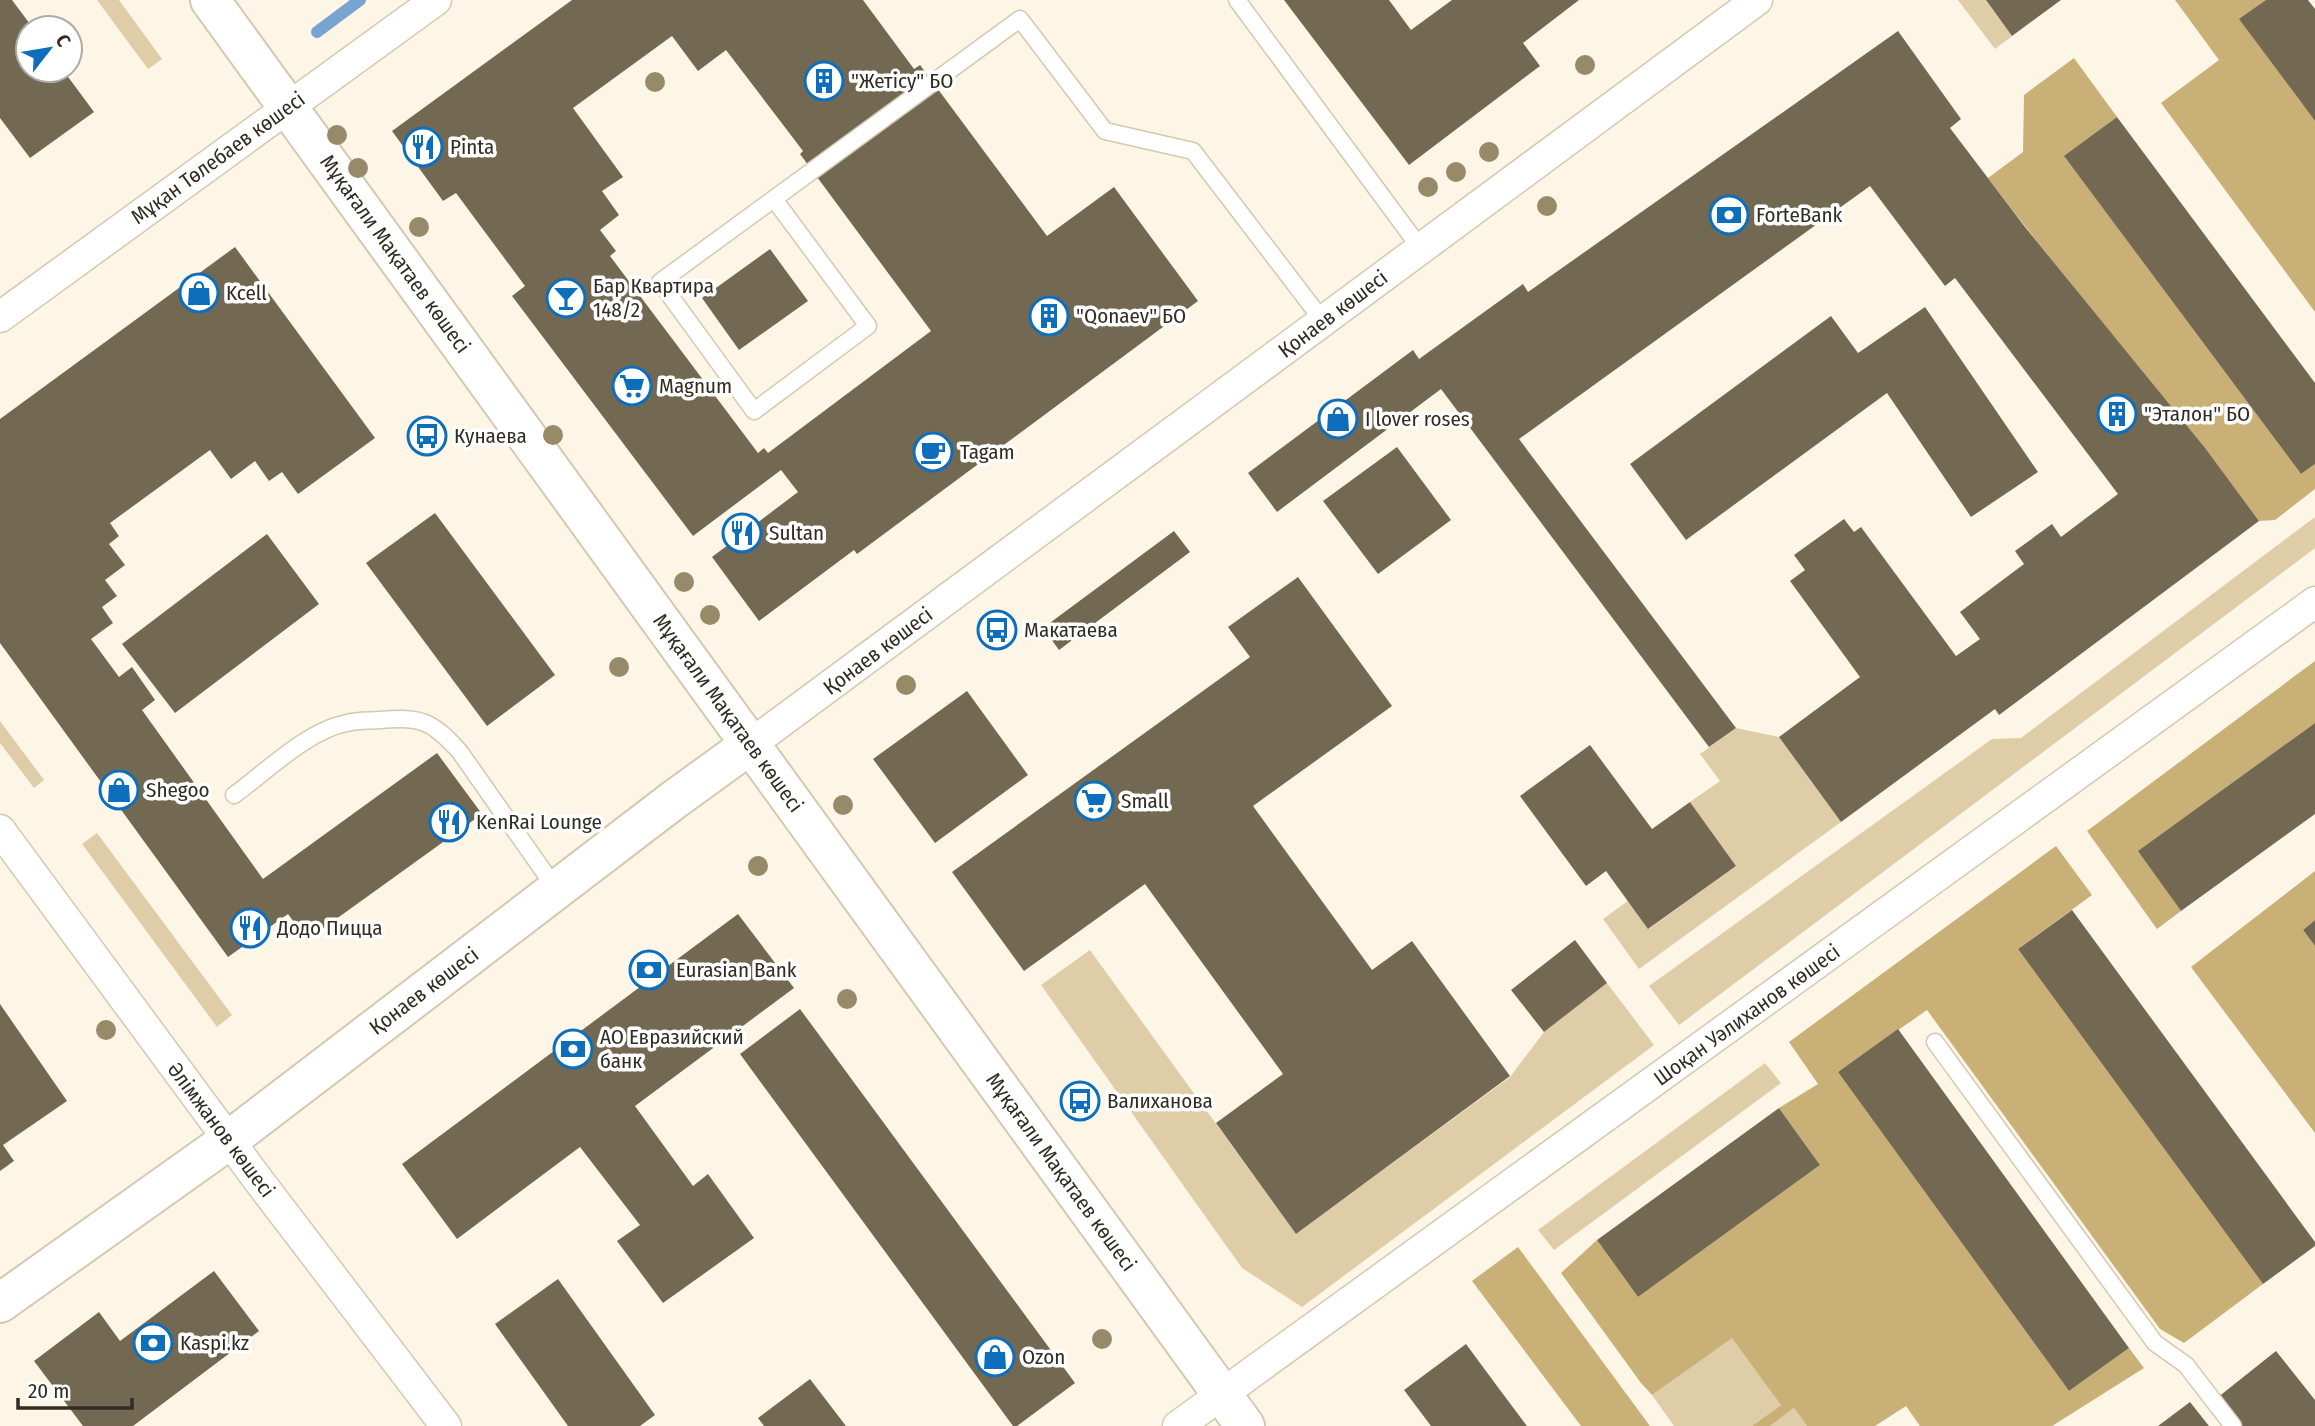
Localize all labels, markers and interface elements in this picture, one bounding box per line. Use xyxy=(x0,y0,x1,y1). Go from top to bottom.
north arrow xyxy=(14,14,84,84)
text: С xyxy=(51,30,76,51)
building icon: "Жетісу" БО xyxy=(803,60,845,102)
place label: "Жетісу" БО xyxy=(851,68,953,94)
street label: Мұқан Төлебаев көшесі xyxy=(126,86,310,230)
restaurant icon: Pinta xyxy=(402,126,444,168)
place label: Pinta xyxy=(450,134,494,160)
street label: Мұқағали Мақатаев көшесі xyxy=(314,150,476,358)
bank icon: ForteBank xyxy=(1708,194,1750,236)
place label: ForteBank xyxy=(1756,202,1843,228)
street label: Қонаев көшесі xyxy=(1273,264,1393,364)
shop icon: Kcell xyxy=(178,272,220,314)
place label: Бар Квартира 148/2 xyxy=(593,273,714,323)
bar icon: Бар Квартира 148/2 xyxy=(545,277,587,319)
place label: Kcell xyxy=(226,280,267,306)
building icon: "Qonaev" БО xyxy=(1028,295,1070,337)
place label: "Qonaev" БО xyxy=(1076,303,1186,329)
supermarket icon: Magnum xyxy=(611,365,653,407)
place label: Magnum xyxy=(659,373,732,399)
building icon: "Эталон" БО xyxy=(2096,393,2138,435)
shop icon: I lover roses xyxy=(1317,398,1359,440)
place label: "Эталон" БО xyxy=(2144,401,2250,427)
place label: I lover roses xyxy=(1365,406,1470,432)
bus stop icon: Кунаева xyxy=(406,415,448,457)
place label: Кунаева xyxy=(454,423,527,449)
cafe icon: Tagam xyxy=(912,431,954,473)
place label: Tagam xyxy=(960,439,1015,465)
restaurant icon: Sultan xyxy=(721,512,763,554)
place label: Sultan xyxy=(769,520,824,546)
street label: Қонаев көшесі xyxy=(818,601,938,701)
street label: Мұқағали Мақатаев көшесі xyxy=(647,609,809,817)
bus stop icon: Макатаева xyxy=(976,609,1018,651)
place label: Макатаева xyxy=(1024,617,1118,643)
shop icon: Shegoo xyxy=(98,769,140,811)
place label: Shegoo xyxy=(146,777,209,803)
supermarket icon: Small xyxy=(1073,780,1115,822)
place label: Small xyxy=(1121,788,1169,814)
restaurant icon: KenRai Lounge xyxy=(428,801,470,843)
place label: KenRai Lounge xyxy=(476,809,602,835)
restaurant icon: Додо Пицца xyxy=(229,907,271,949)
place label: Додо Пицца xyxy=(276,915,382,941)
street label: Шоқан Уәлиханов көшесі xyxy=(1649,939,1845,1091)
street label: Қонаев көшесі xyxy=(364,941,484,1041)
bank icon: Eurasian Bank xyxy=(628,949,670,991)
place label: Eurasian Bank xyxy=(676,957,797,983)
place label: АО Евразийский банк xyxy=(600,1024,744,1074)
bank icon: АО Евразийский банк xyxy=(552,1028,594,1070)
street label: Әлімжанов көшесі xyxy=(162,1057,280,1203)
street label: Мұқағали Мақатаев көшесі xyxy=(980,1068,1142,1276)
bus stop icon: Валиханова xyxy=(1059,1080,1101,1122)
place label: Валиханова xyxy=(1107,1088,1213,1114)
bank icon: Kaspi.kz xyxy=(132,1322,174,1364)
place label: Kaspi.kz xyxy=(180,1330,249,1356)
shop icon: Ozon xyxy=(974,1336,1016,1378)
place label: Ozon xyxy=(1022,1344,1065,1370)
scale bar xyxy=(18,1366,131,1410)
text: 20 m xyxy=(28,1378,69,1404)

